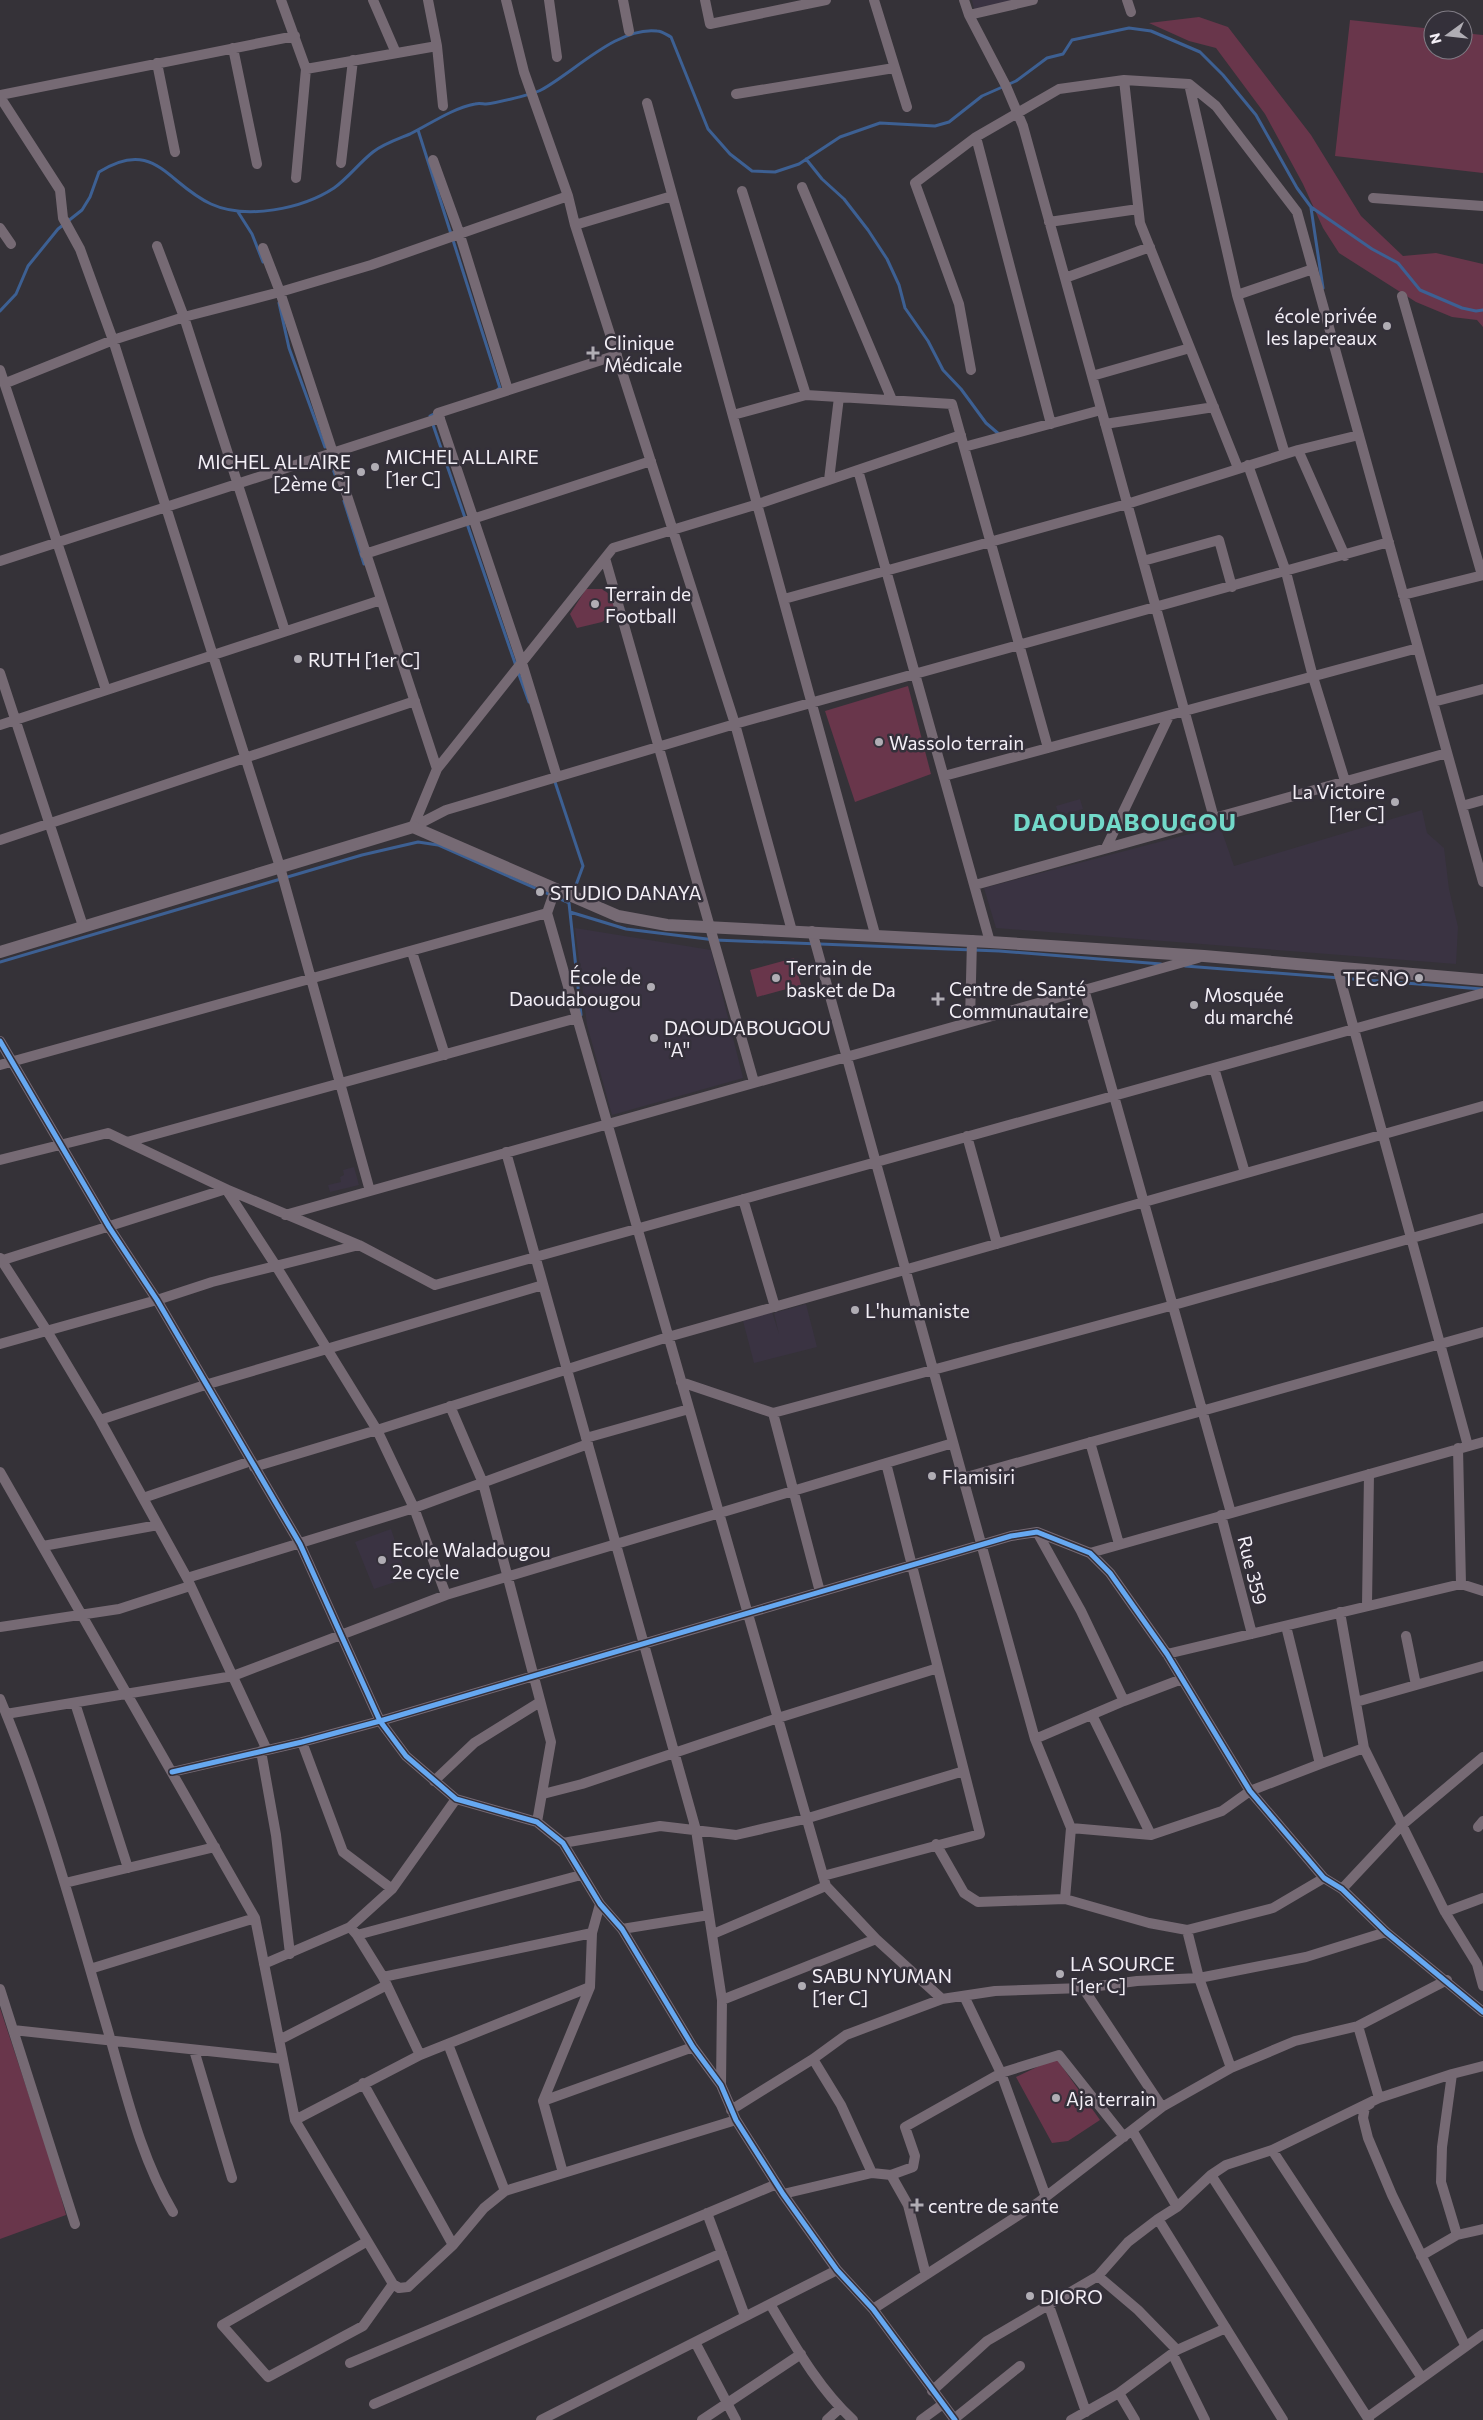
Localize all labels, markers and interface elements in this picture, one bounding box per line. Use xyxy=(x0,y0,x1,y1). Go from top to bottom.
north arrow xyxy=(1423,10,1473,60)
text: N xyxy=(1425,31,1445,46)
place label: école privée les lapereaux xyxy=(1266,304,1377,349)
marker: école privée les lapereaux xyxy=(1381,320,1393,332)
place label: Clinique Médicale xyxy=(604,331,682,376)
marker: Clinique Médicale xyxy=(586,346,600,360)
place label: MICHEL ALLAIRE [1er C] xyxy=(385,445,539,490)
place label: MICHEL ALLAIRE [2ème C] xyxy=(197,450,351,495)
marker: MICHEL ALLAIRE [1er C] xyxy=(369,461,381,473)
marker: MICHEL ALLAIRE [2ème C] xyxy=(355,466,367,478)
place label: Terrain de Football xyxy=(605,582,691,627)
marker: Terrain de Football xyxy=(589,598,601,610)
place label: RUTH [1er C] xyxy=(308,648,421,671)
marker: RUTH [1er C] xyxy=(292,653,304,665)
place label: Wassolo terrain xyxy=(889,731,1024,754)
marker: Wassolo terrain xyxy=(873,736,885,748)
place label: La Victoire [1er C] xyxy=(1292,780,1385,825)
marker: La Victoire [1er C] xyxy=(1389,796,1401,808)
district label: DAOUDABOUGOU xyxy=(1013,807,1237,836)
place label: STUDIO DANAYA xyxy=(550,881,702,904)
marker: STUDIO DANAYA xyxy=(534,886,546,898)
place label: Terrain de basket de Da xyxy=(786,956,896,1001)
place label: École de Daoudabougou xyxy=(509,965,641,1010)
place label: TECNO xyxy=(1343,967,1409,990)
marker: Terrain de basket de Da xyxy=(770,972,782,984)
marker: TECNO xyxy=(1413,972,1425,984)
place label: Centre de Santé Communautaire xyxy=(949,977,1088,1022)
marker: École de Daoudabougou xyxy=(645,981,657,993)
place label: Mosquée du marché xyxy=(1204,983,1293,1028)
marker: Centre de Santé Communautaire xyxy=(931,992,945,1006)
marker: Mosquée du marché xyxy=(1188,999,1200,1011)
place label: DAOUDABOUGOU ''A'' xyxy=(664,1016,831,1061)
marker: DAOUDABOUGOU ''A'' xyxy=(648,1032,660,1044)
place label: L'humaniste xyxy=(865,1299,970,1322)
marker: L'humaniste xyxy=(849,1304,861,1316)
place label: Flamisiri xyxy=(942,1465,1015,1488)
marker: Flamisiri xyxy=(926,1470,938,1482)
street label: Rue 359 xyxy=(1233,1533,1273,1607)
place label: Ecole Waladougou 2e cycle xyxy=(392,1538,551,1583)
marker: Ecole Waladougou 2e cycle xyxy=(376,1554,388,1566)
place label: LA SOURCE [1er C] xyxy=(1070,1952,1175,1997)
place label: SABU NYUMAN [1er C] xyxy=(812,1964,952,2009)
marker: LA SOURCE [1er C] xyxy=(1054,1968,1066,1980)
marker: SABU NYUMAN [1er C] xyxy=(796,1980,808,1992)
place label: Aja terrain xyxy=(1066,2087,1156,2110)
marker: Aja terrain xyxy=(1050,2092,1062,2104)
place label: centre de sante xyxy=(928,2194,1059,2217)
marker: centre de sante xyxy=(910,2198,924,2212)
place label: DIORO xyxy=(1040,2285,1103,2308)
marker: DIORO xyxy=(1024,2290,1036,2302)

